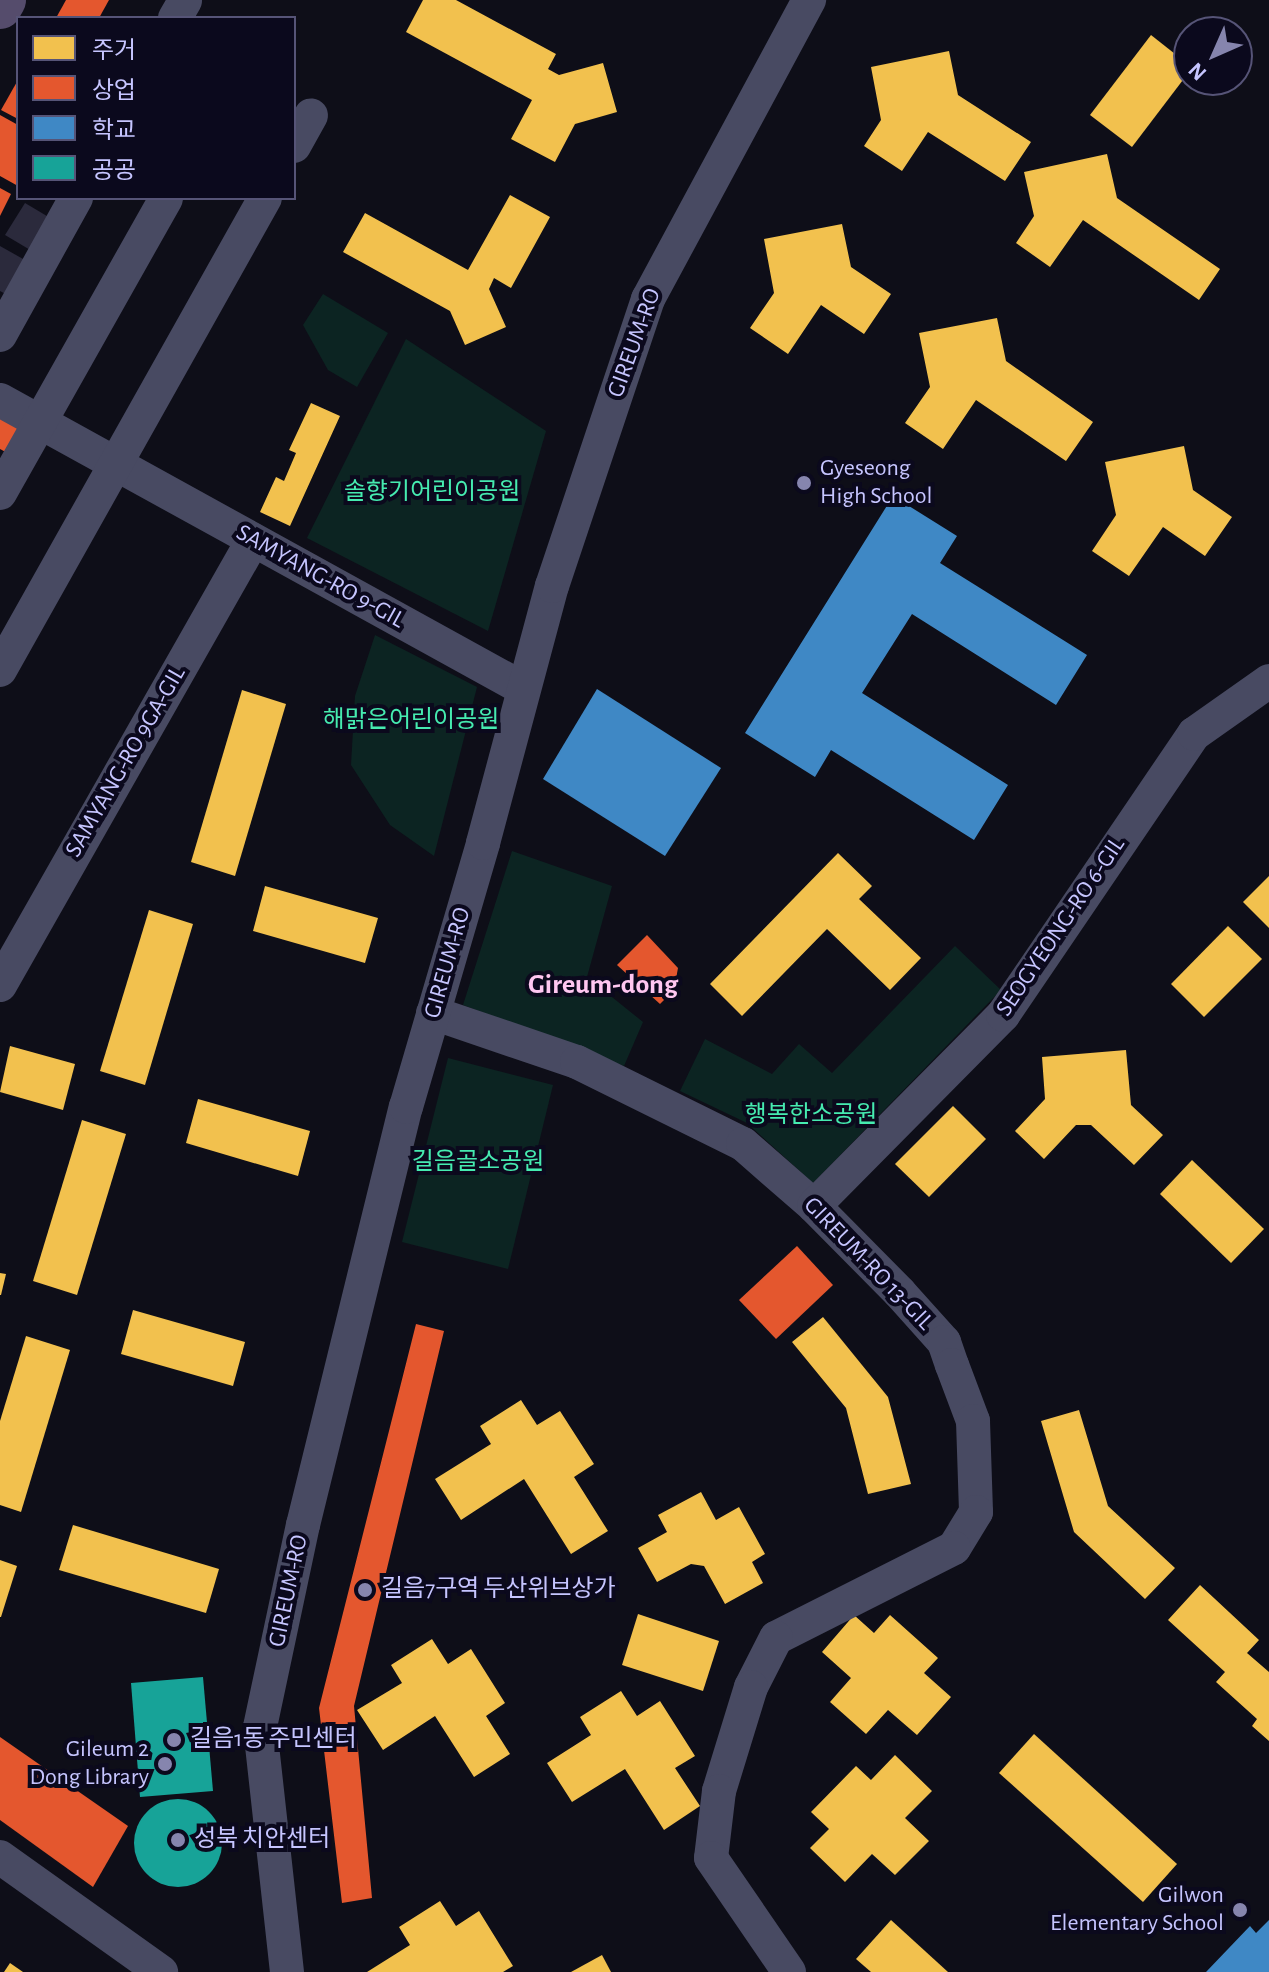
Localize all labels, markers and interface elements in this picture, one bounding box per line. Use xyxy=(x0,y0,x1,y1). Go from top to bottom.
legend xyxy=(16,16,296,200)
north arrow xyxy=(1173,16,1253,96)
text: 주거 xyxy=(92,39,136,63)
text: N xyxy=(1184,58,1211,85)
text: 상업 xyxy=(92,79,136,103)
text: 학교 xyxy=(92,119,136,143)
text: 공공 xyxy=(92,159,136,183)
street label: GIREUM-RO xyxy=(602,285,668,401)
place label: Gyeseong High School xyxy=(820,455,932,511)
marker: Gyeseong High School xyxy=(795,474,813,492)
park label: 솔향기어린이공원 xyxy=(344,479,520,507)
street label: SAMYANG-RO 9-GIL xyxy=(231,519,409,635)
street label: SAMYANG-RO 9GA-GIL xyxy=(60,662,192,862)
park label: 해맑은어린이공원 xyxy=(323,707,499,735)
street label: SEOGYEONG-RO 6-GIL xyxy=(990,832,1132,1022)
street label: GIREUM-RO xyxy=(418,904,478,1022)
district label: Gireum-dong xyxy=(528,968,678,1002)
park label: 행복한소공원 xyxy=(745,1102,877,1130)
park label: 길음골소공원 xyxy=(412,1149,544,1177)
street label: GIREUM-RO 13-GIL xyxy=(797,1191,939,1337)
street label: GIREUM-RO xyxy=(263,1532,315,1650)
place label: 길음7구역 두산위브상가 xyxy=(381,1576,616,1604)
marker: 길음7구역 두산위브상가 xyxy=(356,1581,374,1599)
place label: 길음1동 주민센터 xyxy=(190,1726,357,1754)
marker: 길음1동 주민센터 xyxy=(165,1731,183,1749)
place label: Gileum 2 Dong Library xyxy=(29,1736,149,1792)
marker: Gileum 2 Dong Library xyxy=(156,1755,174,1773)
place label: 성북 치안센터 xyxy=(194,1826,330,1854)
marker: 성북 치안센터 xyxy=(169,1831,187,1849)
place label: Gilwon Elementary School xyxy=(1050,1882,1224,1938)
marker: Gilwon Elementary School xyxy=(1231,1901,1249,1919)

